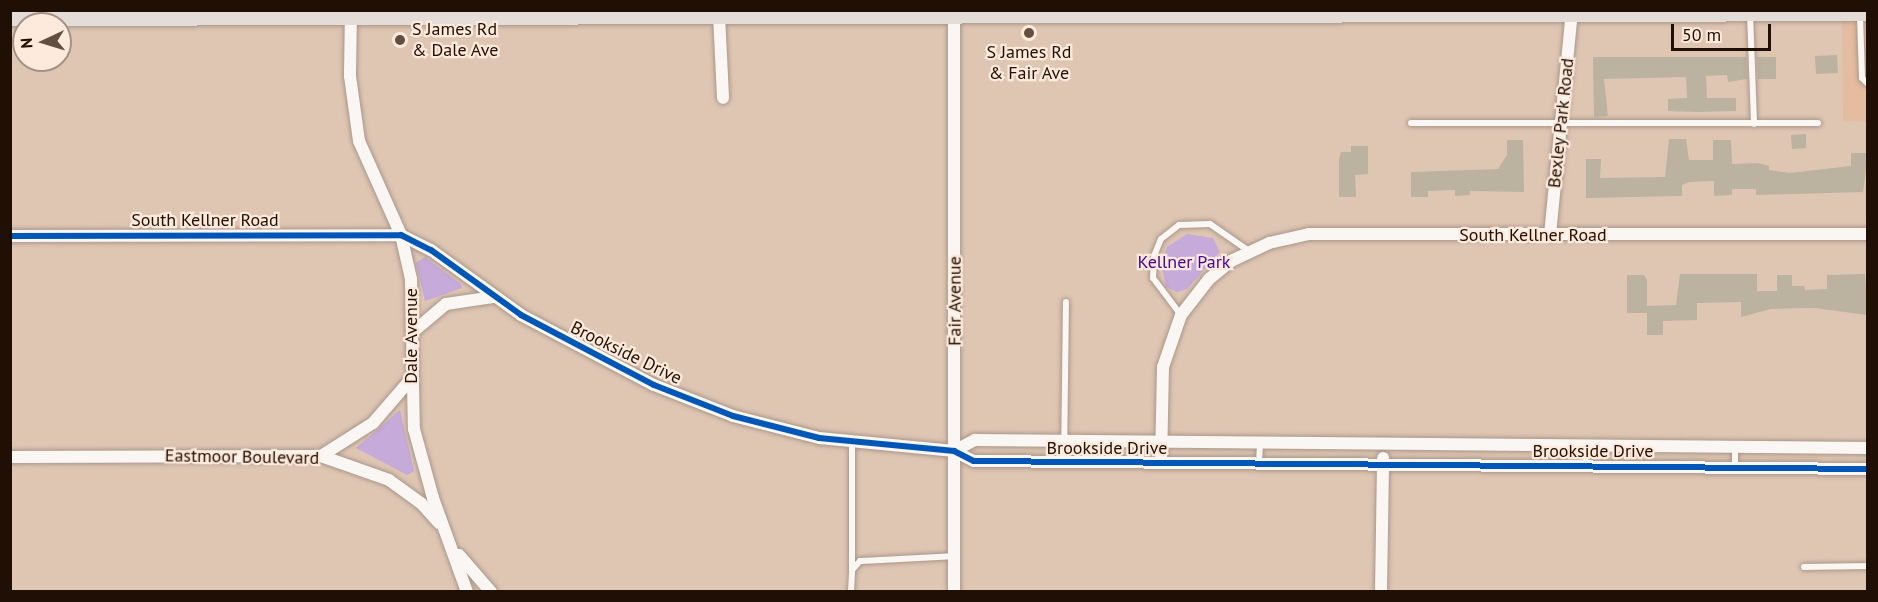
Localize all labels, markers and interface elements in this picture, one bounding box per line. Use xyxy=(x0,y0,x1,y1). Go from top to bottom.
north arrow xyxy=(12,12,72,72)
scale bar xyxy=(1674,12,1774,50)
place label: S James Rd & Dale Ave xyxy=(412,19,499,62)
text: 50 m xyxy=(1682,23,1721,46)
marker: S James Rd & Fair Ave xyxy=(1022,26,1036,40)
marker: S James Rd & Dale Ave xyxy=(393,33,407,47)
text: N xyxy=(16,37,36,49)
place label: S James Rd & Fair Ave xyxy=(986,42,1072,84)
street label: Bexley Park Road xyxy=(1543,56,1579,190)
street label: South Kellner Road xyxy=(131,209,279,231)
street label: South Kellner Road xyxy=(1459,224,1607,246)
park label: Kellner Park xyxy=(1138,251,1230,273)
street label: Fair Avenue xyxy=(944,256,966,346)
street label: Dale Avenue xyxy=(400,288,422,384)
street label: Brookside Drive xyxy=(567,317,685,389)
street label: Brookside Drive xyxy=(1047,437,1167,459)
street label: Brookside Drive xyxy=(1533,440,1653,462)
street label: Eastmoor Boulevard xyxy=(165,445,319,469)

